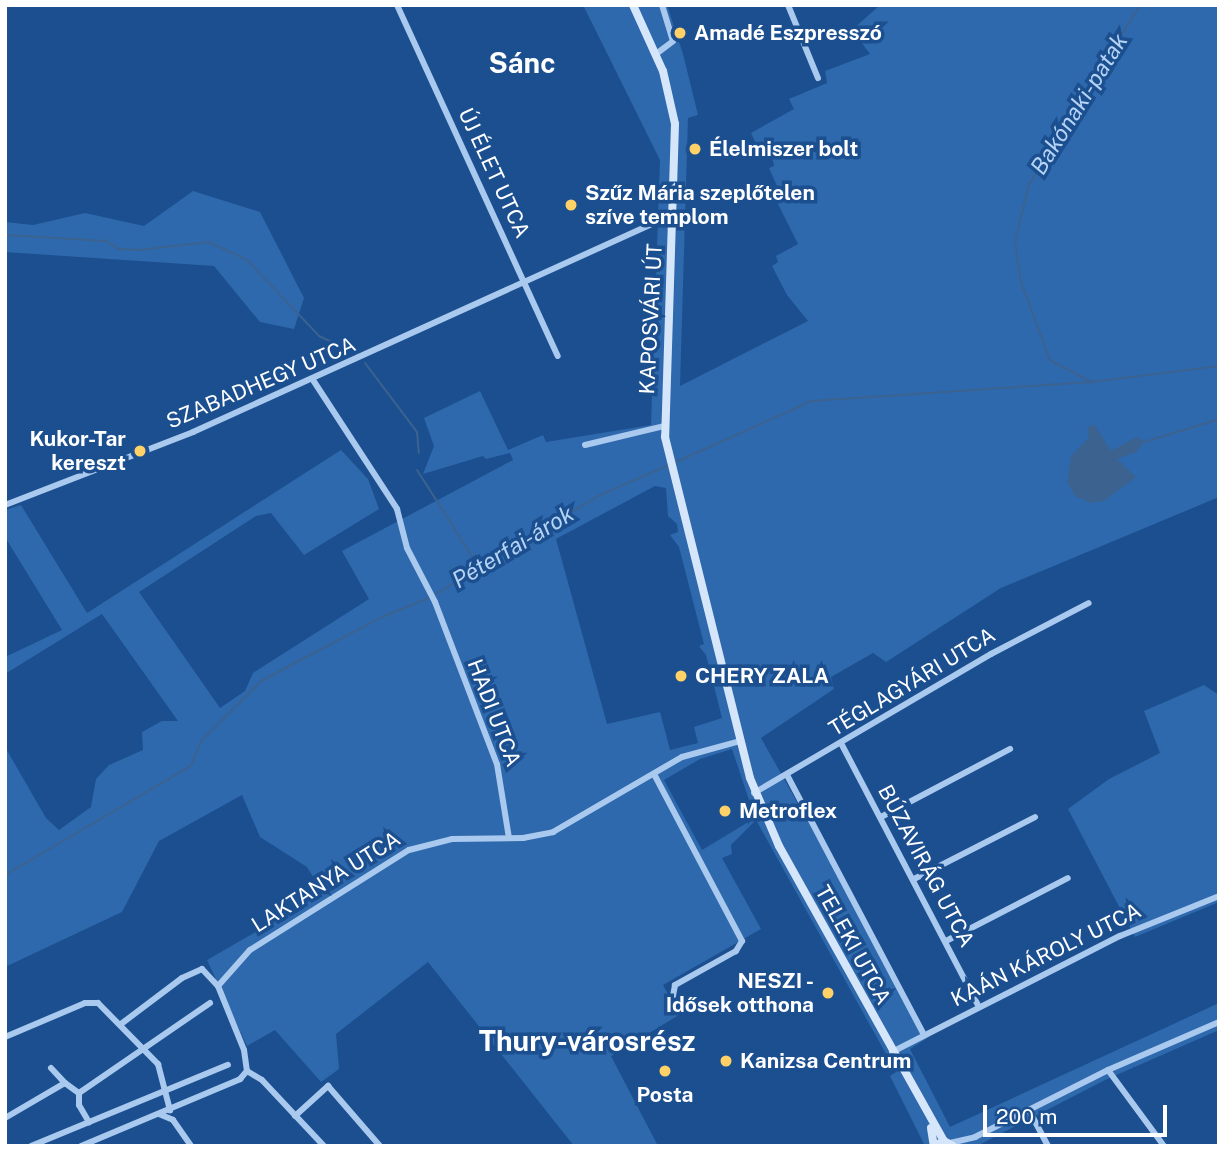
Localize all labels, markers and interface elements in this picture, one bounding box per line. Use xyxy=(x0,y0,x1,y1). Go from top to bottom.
place label: Amadé Eszpresszó xyxy=(694,20,882,46)
marker: Amadé Eszpresszó xyxy=(672,25,688,41)
water label: Bakónaki-patak xyxy=(1025,28,1133,180)
district label: Sánc xyxy=(489,46,555,80)
street label: ÚJ ÉLET UTCA xyxy=(453,104,535,242)
place label: Élelmiszer bolt xyxy=(709,136,858,162)
marker: Élelmiszer bolt xyxy=(687,141,703,157)
place label: Szűz Mária szeplőtelen szíve templom xyxy=(585,180,815,230)
marker: Szűz Mária szeplőtelen szíve templom xyxy=(563,197,579,213)
street label: KAPOSVÁRI ÚT xyxy=(634,243,668,395)
street label: SZABADHEGY UTCA xyxy=(162,332,360,434)
place label: Kukor-Tar kereszt xyxy=(29,426,126,476)
marker: Kukor-Tar kereszt xyxy=(132,443,148,459)
water label: Péterfai-árok xyxy=(447,500,579,594)
street label: TÉGLAGYÁRI UTCA xyxy=(824,622,1000,742)
street label: HADI UTCA xyxy=(462,656,526,770)
place label: CHERY ZALA xyxy=(695,663,830,689)
marker: CHERY ZALA xyxy=(673,668,689,684)
street label: BÚZAVIRÁG UTCA xyxy=(873,781,979,951)
place label: Metroflex xyxy=(739,798,837,824)
marker: Metroflex xyxy=(717,803,733,819)
street label: LAKTANYA UTCA xyxy=(247,826,405,938)
street label: TELEKI UTCA xyxy=(810,881,896,1009)
street label: KAÁN KÁROLY UTCA xyxy=(947,898,1145,1012)
place label: NESZI - Idősek otthona xyxy=(666,968,814,1018)
marker: NESZI - Idősek otthona xyxy=(820,985,836,1001)
district label: Thury-városrész xyxy=(479,1024,695,1058)
place label: Kanizsa Centrum xyxy=(740,1048,911,1074)
marker: Kanizsa Centrum xyxy=(718,1053,734,1069)
marker: Posta xyxy=(657,1063,673,1079)
place label: Posta xyxy=(636,1082,694,1108)
scale bar xyxy=(986,1092,1170,1136)
text: 200 m xyxy=(996,1104,1057,1129)

